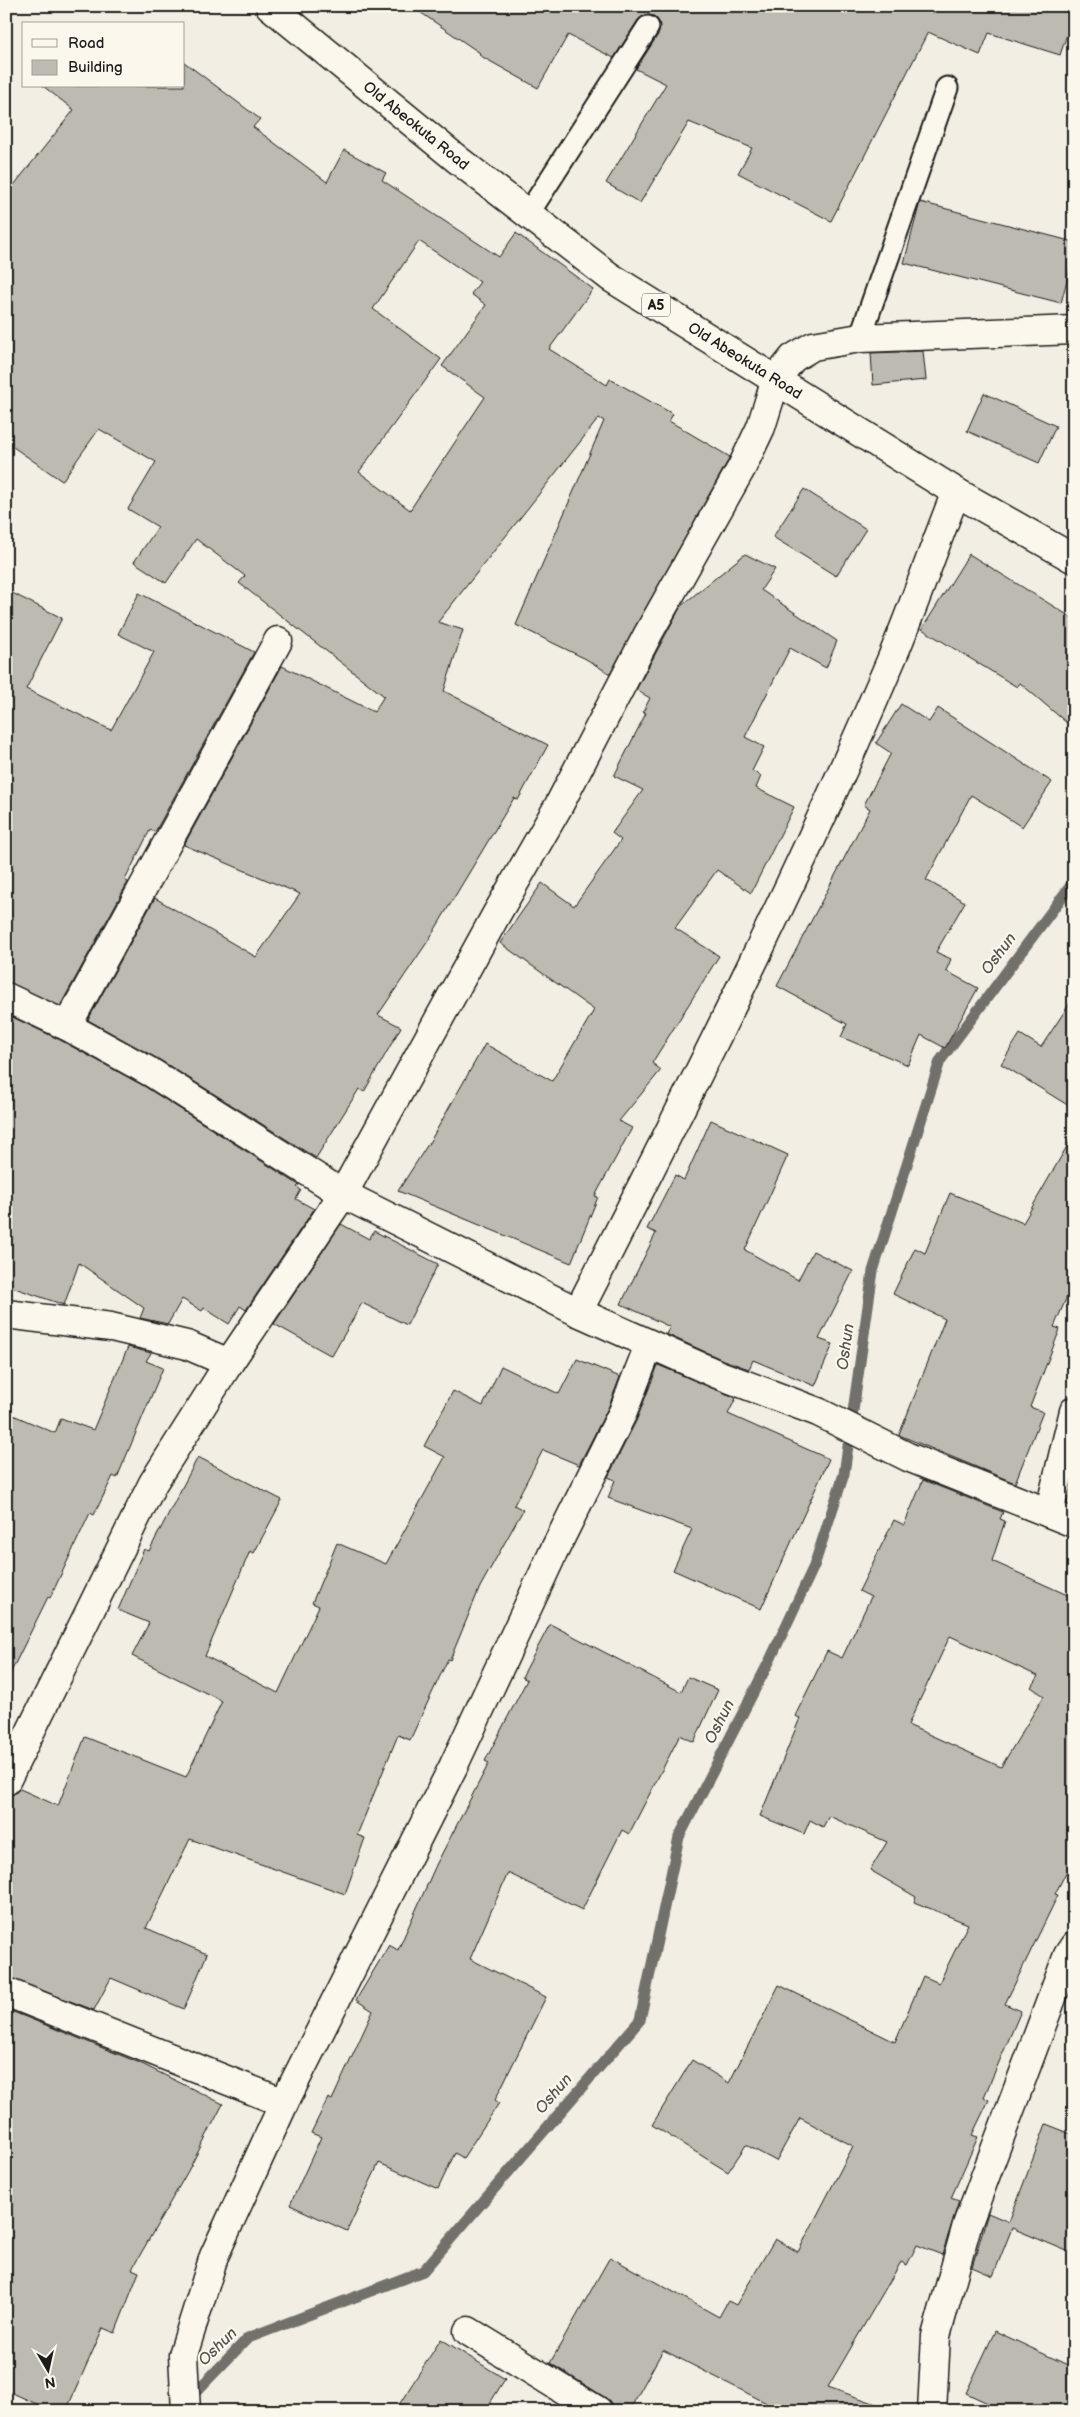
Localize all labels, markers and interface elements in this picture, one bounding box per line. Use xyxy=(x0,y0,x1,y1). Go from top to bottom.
legend xyxy=(22,22,185,88)
text: Road xyxy=(68,34,104,53)
text: Building xyxy=(68,58,123,77)
street label: Old Abeokuta Road xyxy=(359,77,473,175)
road number: A5 xyxy=(642,294,670,316)
street label: Old Abeokuta Road xyxy=(684,318,806,404)
water label: Oshun xyxy=(977,930,1021,978)
water label: Oshun xyxy=(833,1322,859,1372)
water label: Oshun xyxy=(701,1697,739,1747)
water label: Oshun xyxy=(531,2070,577,2118)
water label: Oshun xyxy=(195,2324,242,2370)
north arrow xyxy=(22,2344,72,2394)
text: N xyxy=(43,2373,56,2392)

